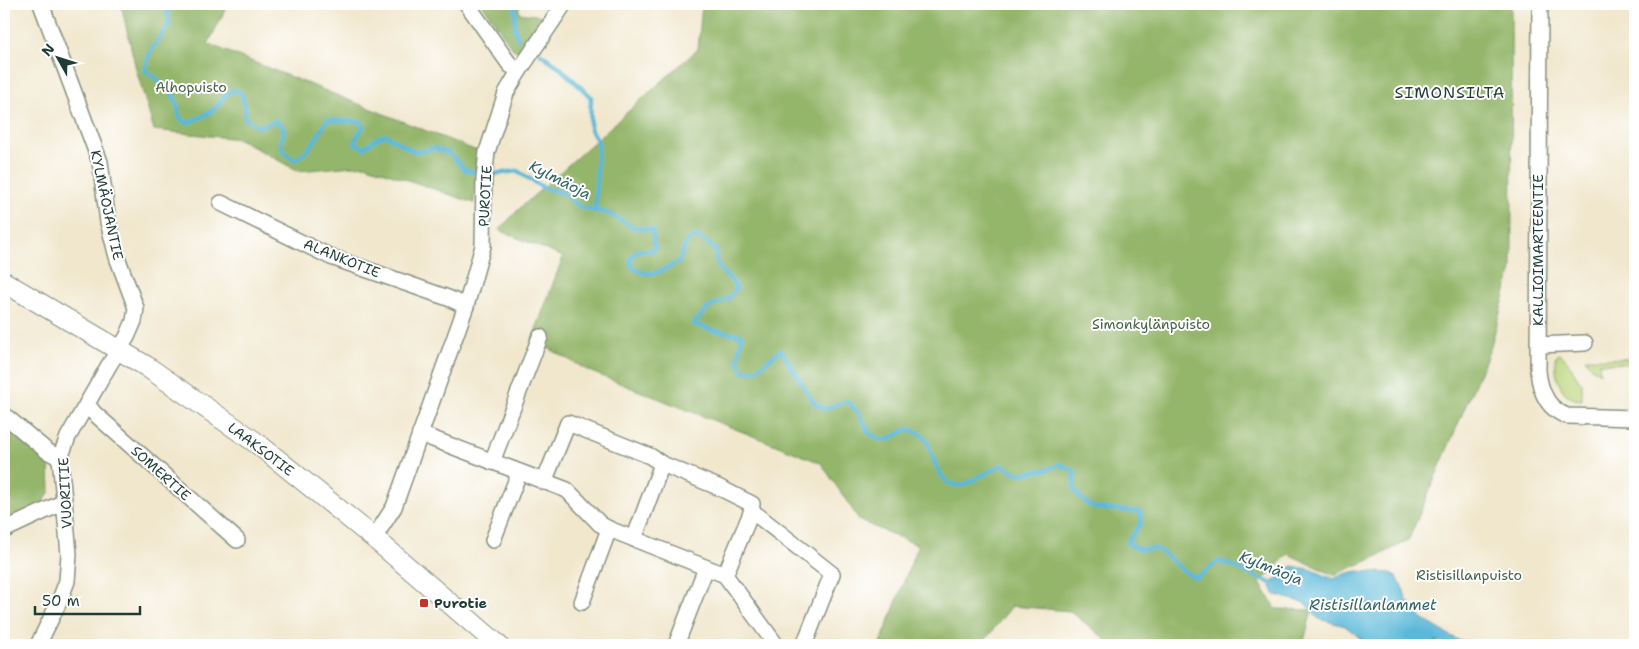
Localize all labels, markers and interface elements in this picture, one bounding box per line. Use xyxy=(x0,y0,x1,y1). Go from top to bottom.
north arrow xyxy=(32,32,82,82)
text: N xyxy=(37,40,58,60)
park label: Alhopuisto xyxy=(155,78,227,96)
district label: SIMONSILTA xyxy=(1395,82,1505,103)
street label: KYLMÄOJANTIE xyxy=(87,148,127,262)
water label: Kylmäoja xyxy=(526,156,594,204)
street label: PUROTIE xyxy=(474,165,496,227)
street label: KALLIOIMARTEENTIE xyxy=(1529,174,1547,326)
street label: ALANKOTIE xyxy=(301,234,383,282)
park label: Simonkylänpuisto xyxy=(1092,315,1210,333)
street label: LAAKSOTIE xyxy=(224,418,298,480)
street label: SOMERTIE xyxy=(127,442,195,505)
street label: VUORITIE xyxy=(54,457,76,529)
water label: Kylmäoja xyxy=(1236,546,1306,590)
park label: Ristisillanpuisto xyxy=(1416,566,1522,584)
scale bar xyxy=(35,584,140,616)
text: 50 m xyxy=(42,591,80,611)
place label: Purotie xyxy=(434,594,487,612)
water label: Ristisillanlammet xyxy=(1309,595,1437,615)
marker: Purotie xyxy=(418,597,430,609)

